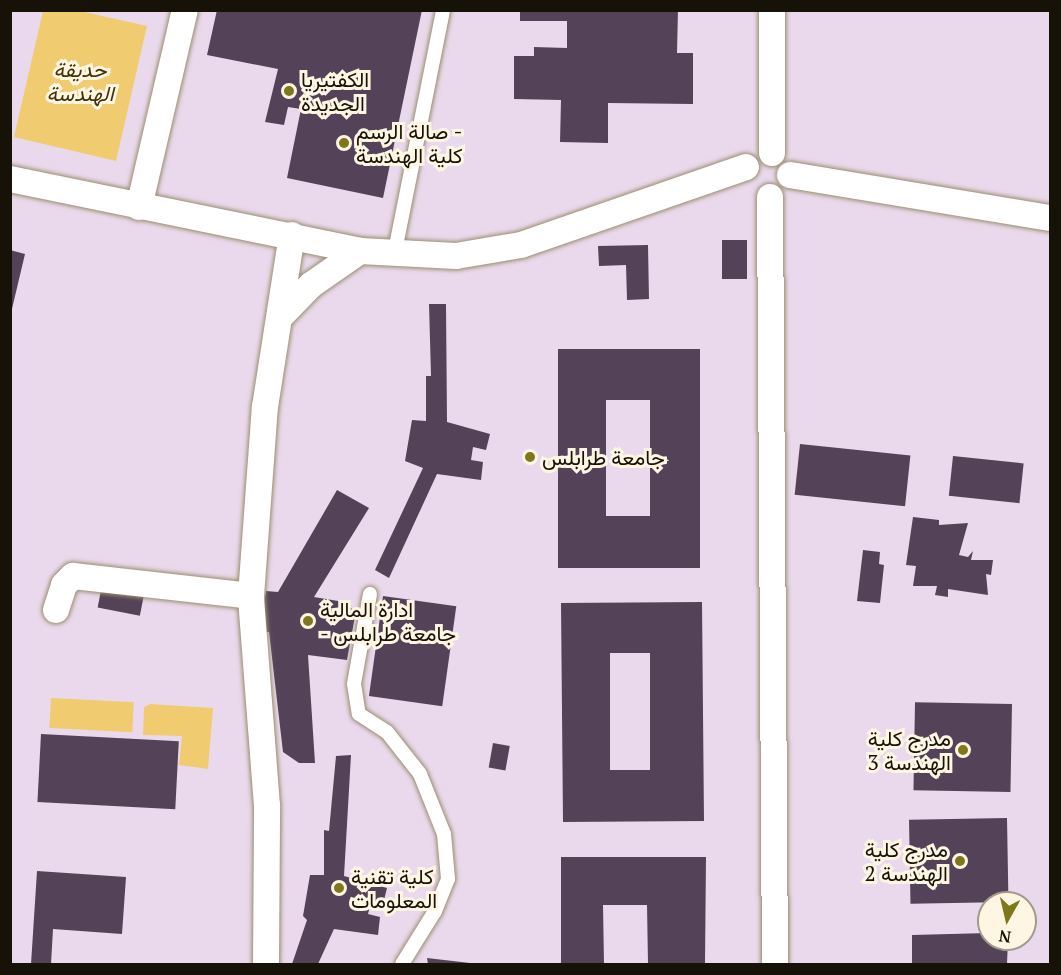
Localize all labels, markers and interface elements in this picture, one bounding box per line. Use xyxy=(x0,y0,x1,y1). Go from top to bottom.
park label: حديقة الهندسة xyxy=(46,56,114,106)
place label: الكفتيريا الجديدة xyxy=(301,66,369,116)
marker: الكفتيريا الجديدة xyxy=(282,84,296,98)
place label: صالة الرسم - كلية الهندسة xyxy=(356,118,463,168)
marker: صالة الرسم - كلية الهندسة xyxy=(337,136,351,150)
place label: جامعة طرابلس xyxy=(542,444,665,470)
marker: جامعة طرابلس xyxy=(523,450,537,464)
place label: ادارة المالية - جامعة طرابلس xyxy=(320,596,457,646)
marker: ادارة المالية - جامعة طرابلس xyxy=(301,614,315,628)
place label: مدرج كلية الهندسة 3 xyxy=(868,725,951,775)
marker: مدرج كلية الهندسة 3 xyxy=(956,743,970,757)
place label: مدرج كلية الهندسة 2 xyxy=(865,836,948,886)
marker: مدرج كلية الهندسة 2 xyxy=(953,854,967,868)
place label: كلية تقنية المعلومات xyxy=(351,863,437,913)
marker: كلية تقنية المعلومات xyxy=(332,881,346,895)
north arrow xyxy=(977,891,1037,951)
text: N xyxy=(997,925,1012,949)

